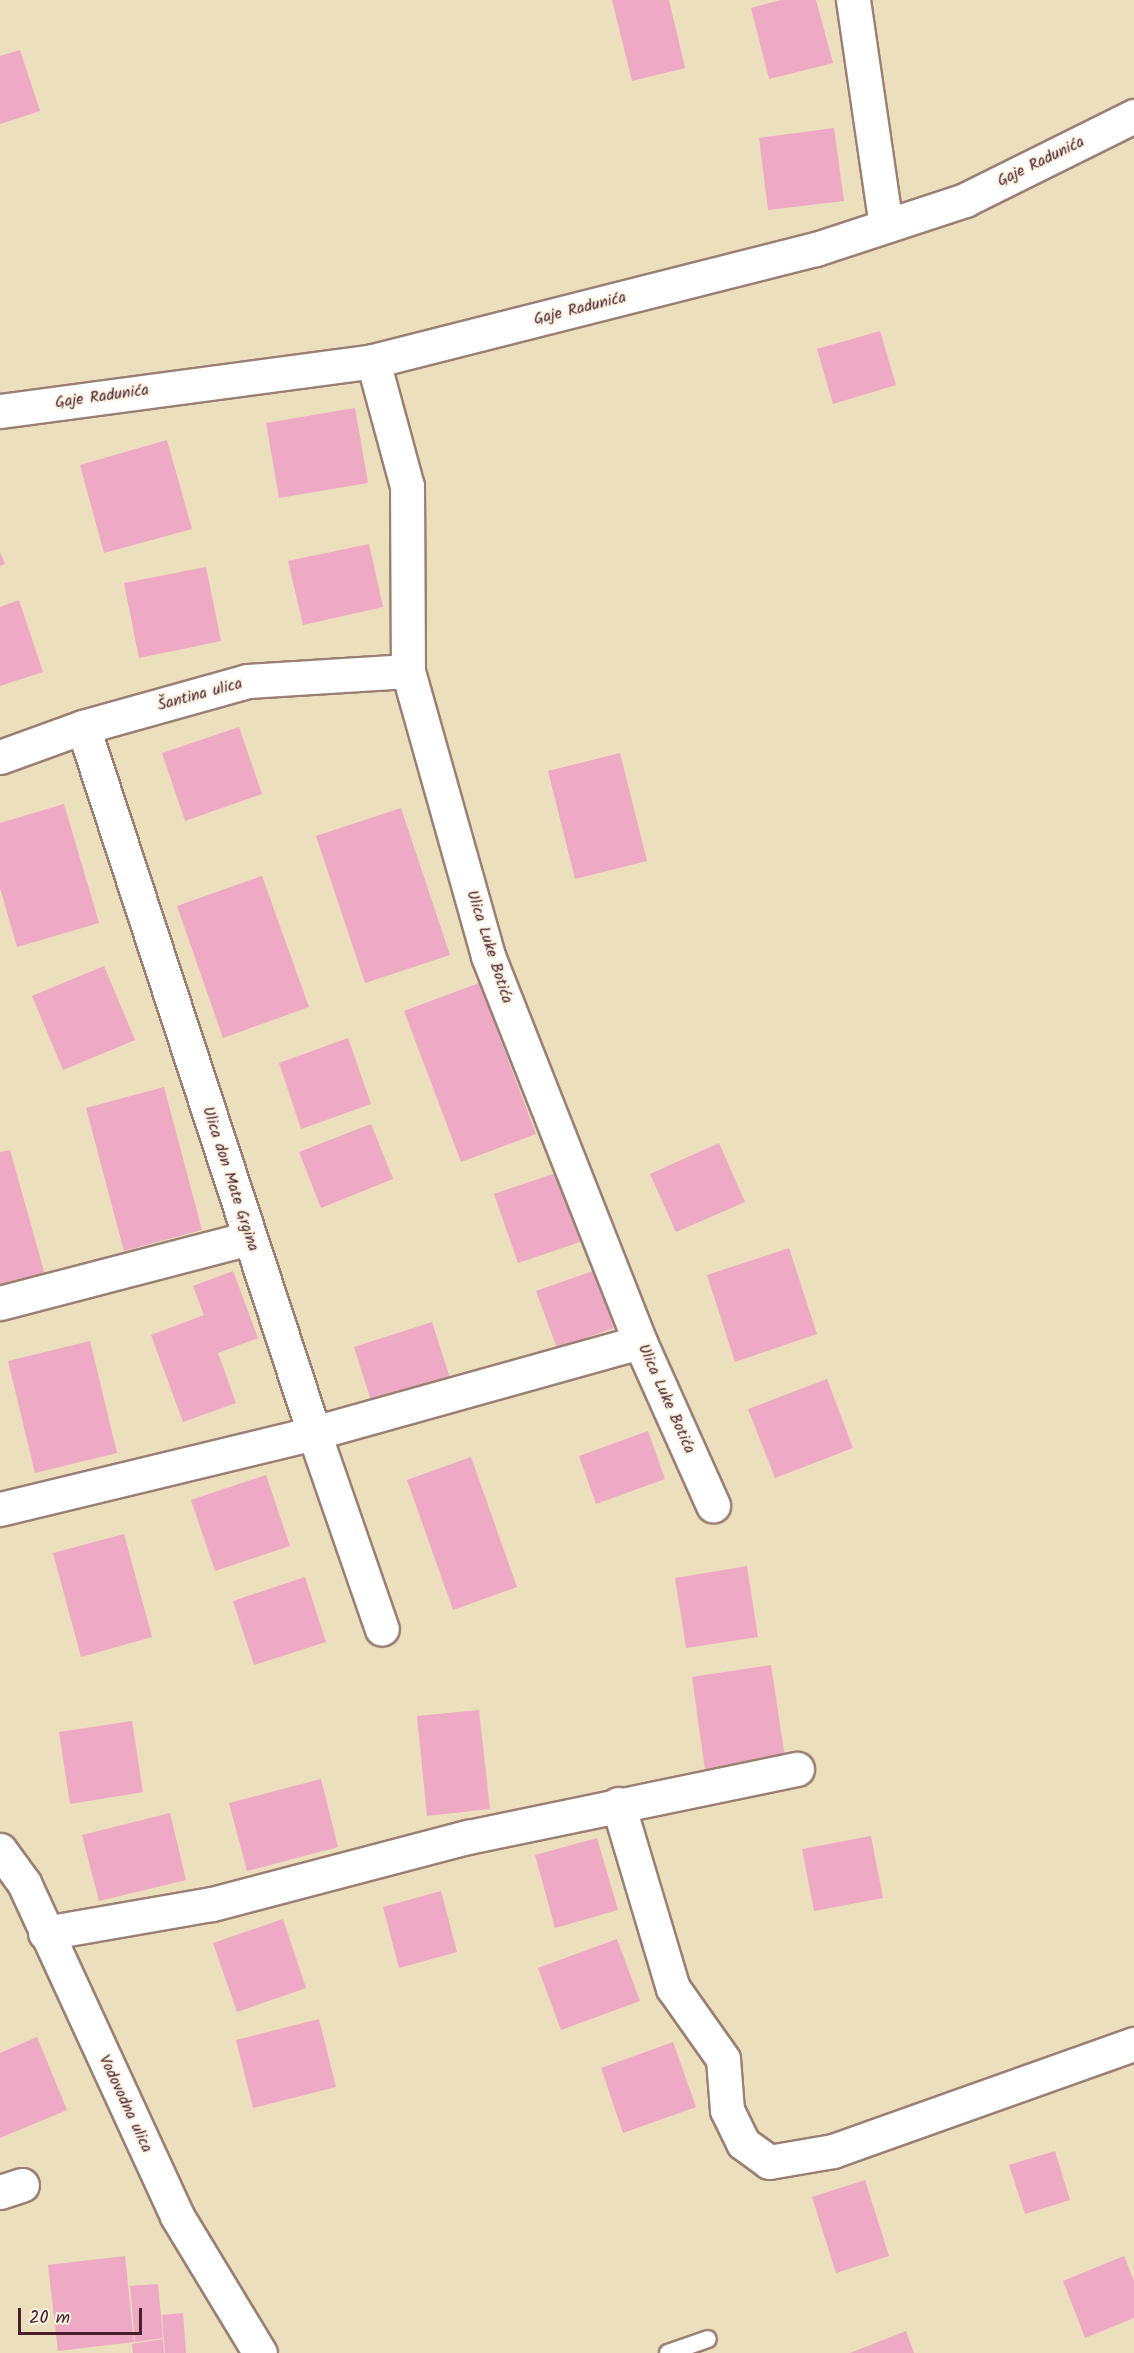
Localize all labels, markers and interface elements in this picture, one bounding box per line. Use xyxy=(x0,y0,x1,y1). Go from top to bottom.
street label: Gaje Radunića xyxy=(994,133,1088,191)
street label: Gaje Radunića xyxy=(532,288,628,330)
street label: Gaje Radunića xyxy=(54,381,150,413)
street label: Šantina ulica xyxy=(156,674,244,716)
street label: Ulica Luke Botića xyxy=(462,888,516,1006)
street label: Ulica don Mate Grgina xyxy=(198,1104,262,1254)
street label: Ulica Luke Botića xyxy=(633,1341,699,1457)
street label: Vodovodna ulica xyxy=(94,2052,156,2156)
scale bar xyxy=(21,2296,146,2334)
text: 20 m xyxy=(29,2304,70,2333)

